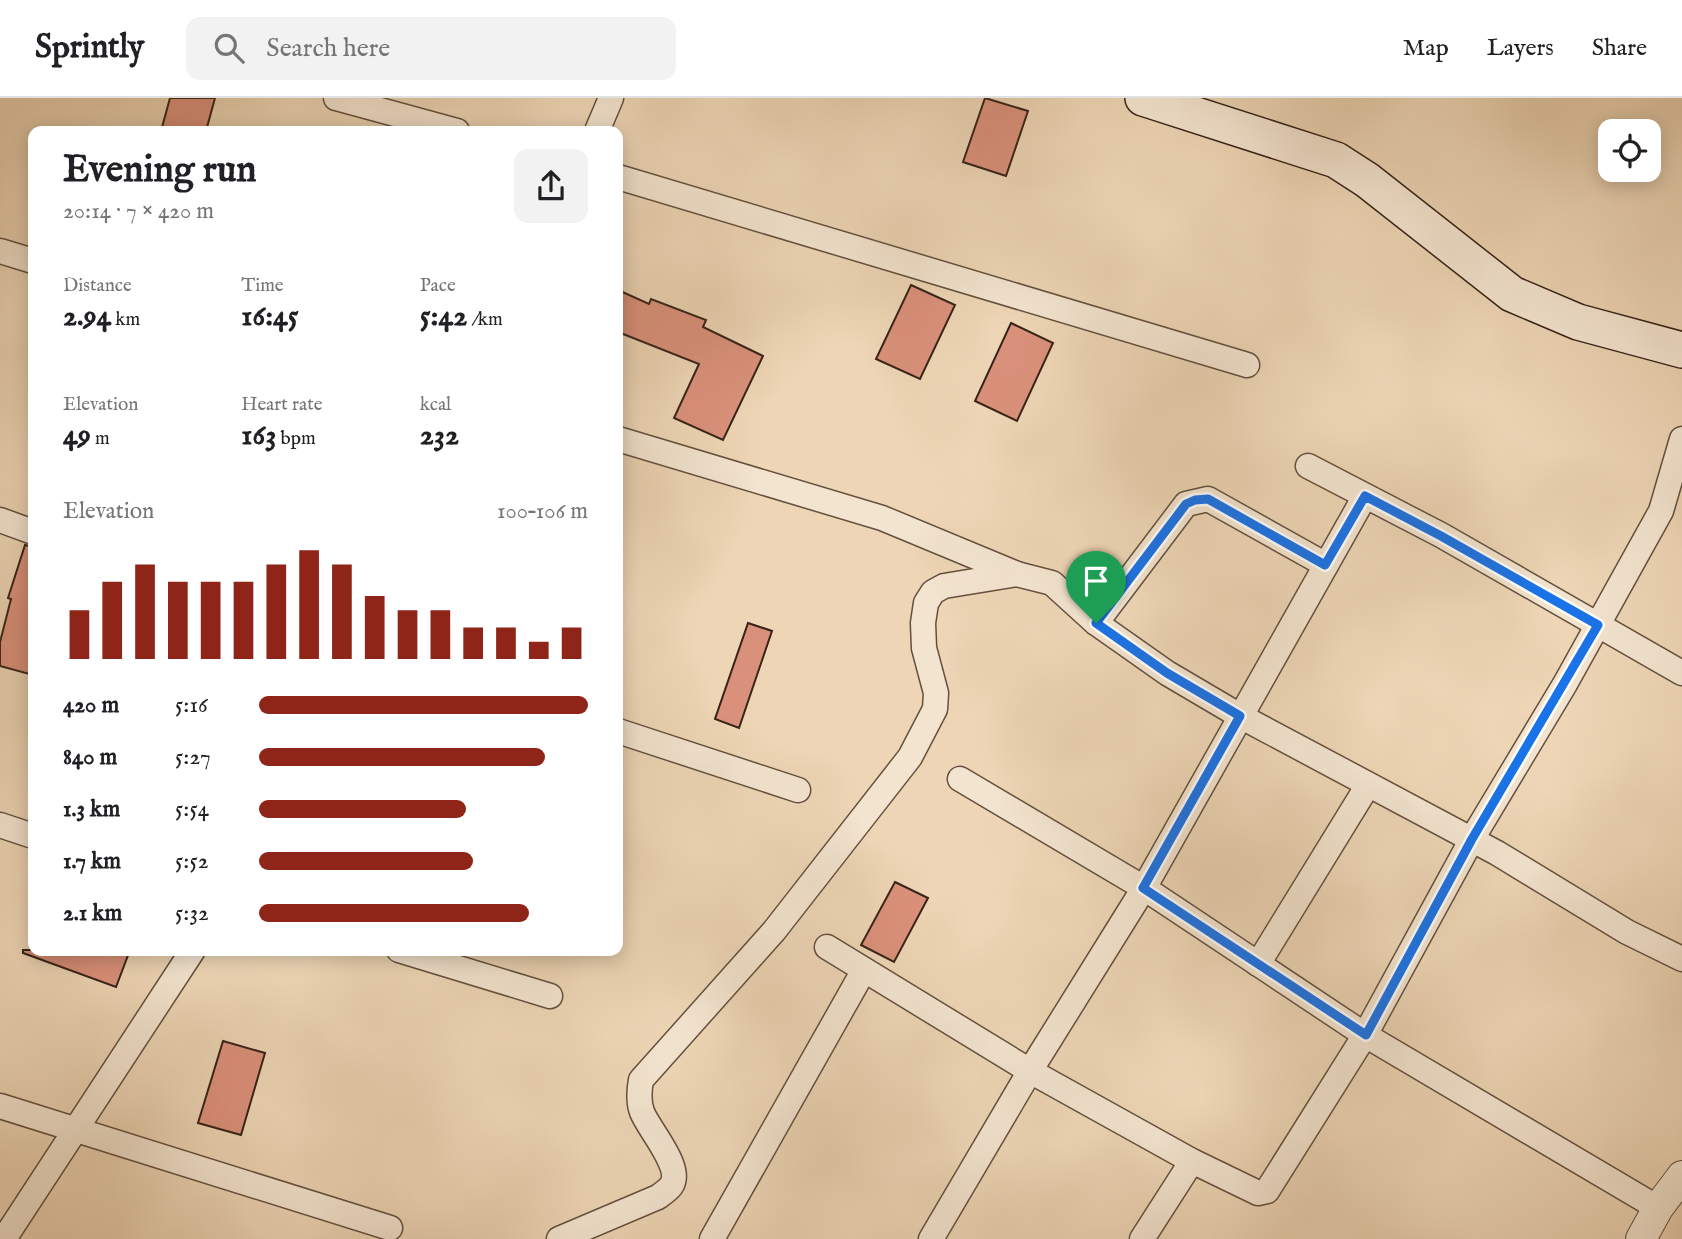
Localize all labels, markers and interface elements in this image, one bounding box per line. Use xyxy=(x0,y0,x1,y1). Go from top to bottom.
search box xyxy=(186,17,676,80)
text: Sprintly xyxy=(35,27,144,69)
icon: search xyxy=(210,29,248,67)
text: Search here xyxy=(266,32,390,65)
text: Map xyxy=(1403,33,1449,64)
text: Layers xyxy=(1487,33,1554,64)
text: Share xyxy=(1592,33,1647,64)
map controls xyxy=(1598,119,1661,182)
button: locate xyxy=(1598,119,1661,182)
text: Evening run xyxy=(63,147,257,195)
button: share xyxy=(514,149,588,223)
text: 20:14 · 7 × 420 m xyxy=(63,197,214,226)
text: Distance xyxy=(63,274,132,298)
text: Time xyxy=(241,274,284,298)
text: Pace xyxy=(420,274,456,298)
text: 2.94 xyxy=(63,298,111,336)
text: 16:45 xyxy=(241,298,299,336)
text: 5:42 xyxy=(420,298,467,336)
text: km xyxy=(111,308,140,332)
text: /km xyxy=(467,308,503,332)
text: Elevation xyxy=(63,393,138,417)
text: Heart rate xyxy=(241,393,322,417)
text: kcal xyxy=(420,393,451,417)
text: 49 xyxy=(63,417,91,455)
text: 163 xyxy=(241,417,276,455)
text: 232 xyxy=(420,417,459,455)
text: m xyxy=(91,427,110,451)
text: bpm xyxy=(276,427,316,451)
text: Elevation xyxy=(63,497,154,526)
text: 100–106 m xyxy=(497,497,588,526)
pin xyxy=(1066,551,1126,623)
icon: arrive xyxy=(1077,562,1115,600)
text: 420 m xyxy=(63,691,119,720)
text: 5:16 xyxy=(175,691,208,720)
text: 840 m xyxy=(63,743,117,772)
text: 5:27 xyxy=(175,743,211,772)
text: 1.3 km xyxy=(63,795,120,824)
text: 5:54 xyxy=(175,795,209,824)
text: 1.7 km xyxy=(63,847,121,876)
text: 5:52 xyxy=(175,847,208,876)
text: 2.1 km xyxy=(63,899,122,928)
text: 5:32 xyxy=(175,899,209,928)

